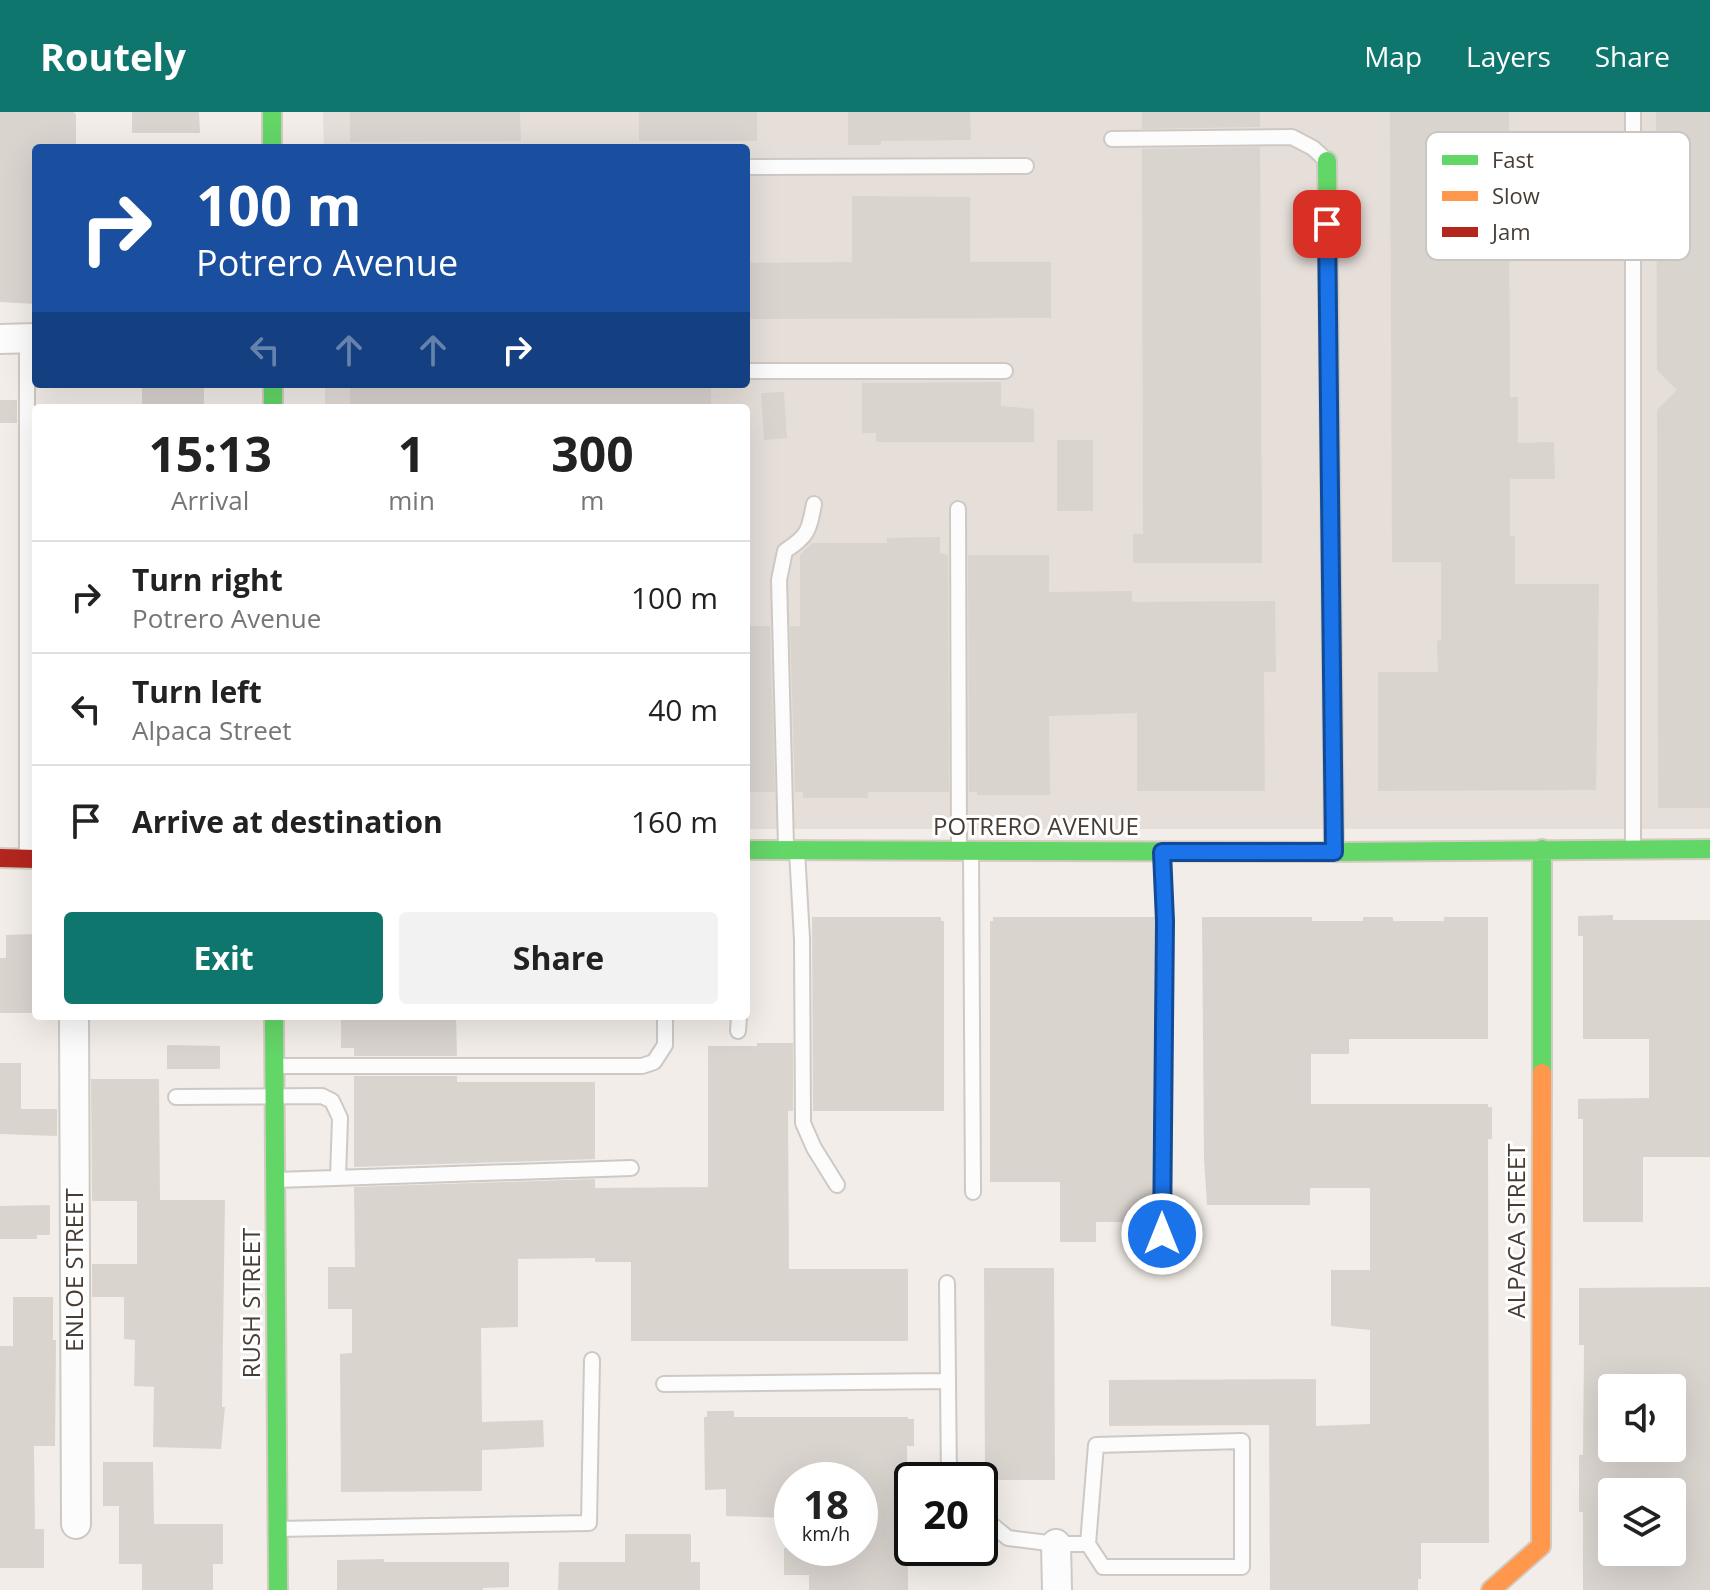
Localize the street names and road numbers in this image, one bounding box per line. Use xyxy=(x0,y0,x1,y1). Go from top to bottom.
street label: POTRERO AVENUE xyxy=(933,809,1139,842)
street label: ALPACA STREET xyxy=(1499,1144,1532,1318)
street label: ENLOE STREET xyxy=(57,1188,90,1352)
street label: RUSH STREET xyxy=(234,1228,267,1378)

